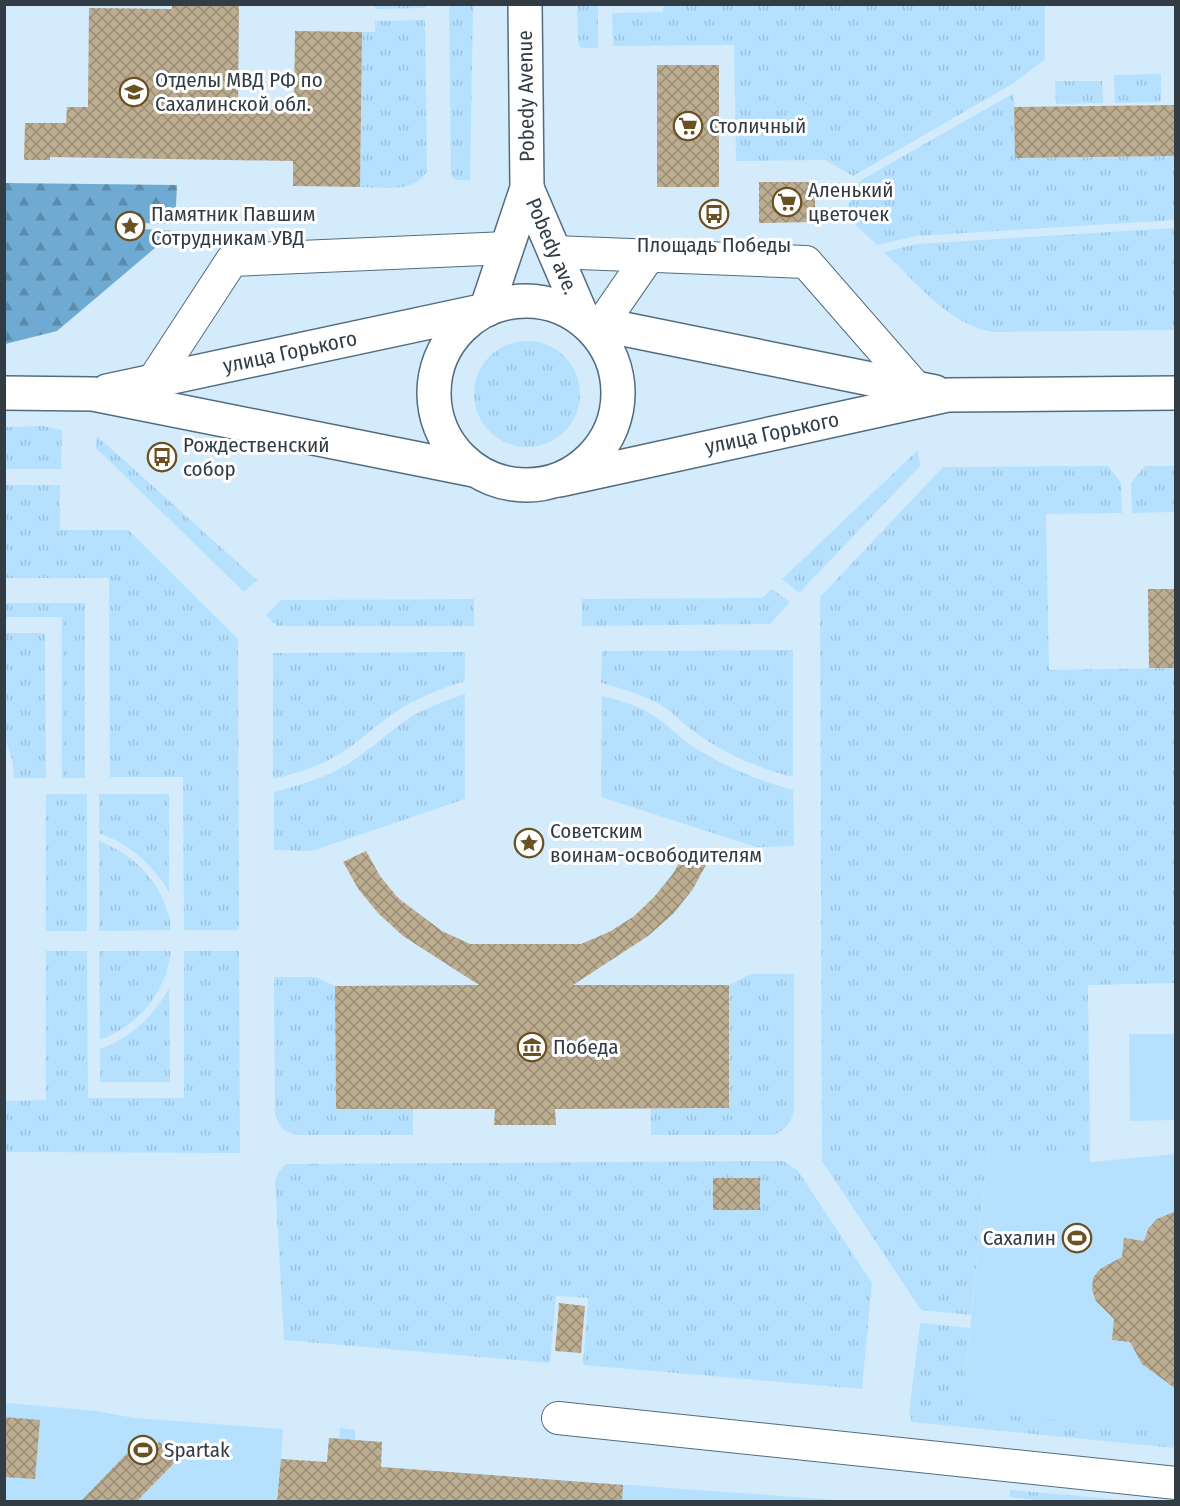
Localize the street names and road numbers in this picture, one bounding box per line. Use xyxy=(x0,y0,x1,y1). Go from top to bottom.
street label: Pobedy Avenue xyxy=(512,30,540,162)
street label: Pobedy ave. xyxy=(520,194,584,298)
street label: улица Горького xyxy=(221,325,359,379)
street label: улица Горького xyxy=(703,406,841,460)

